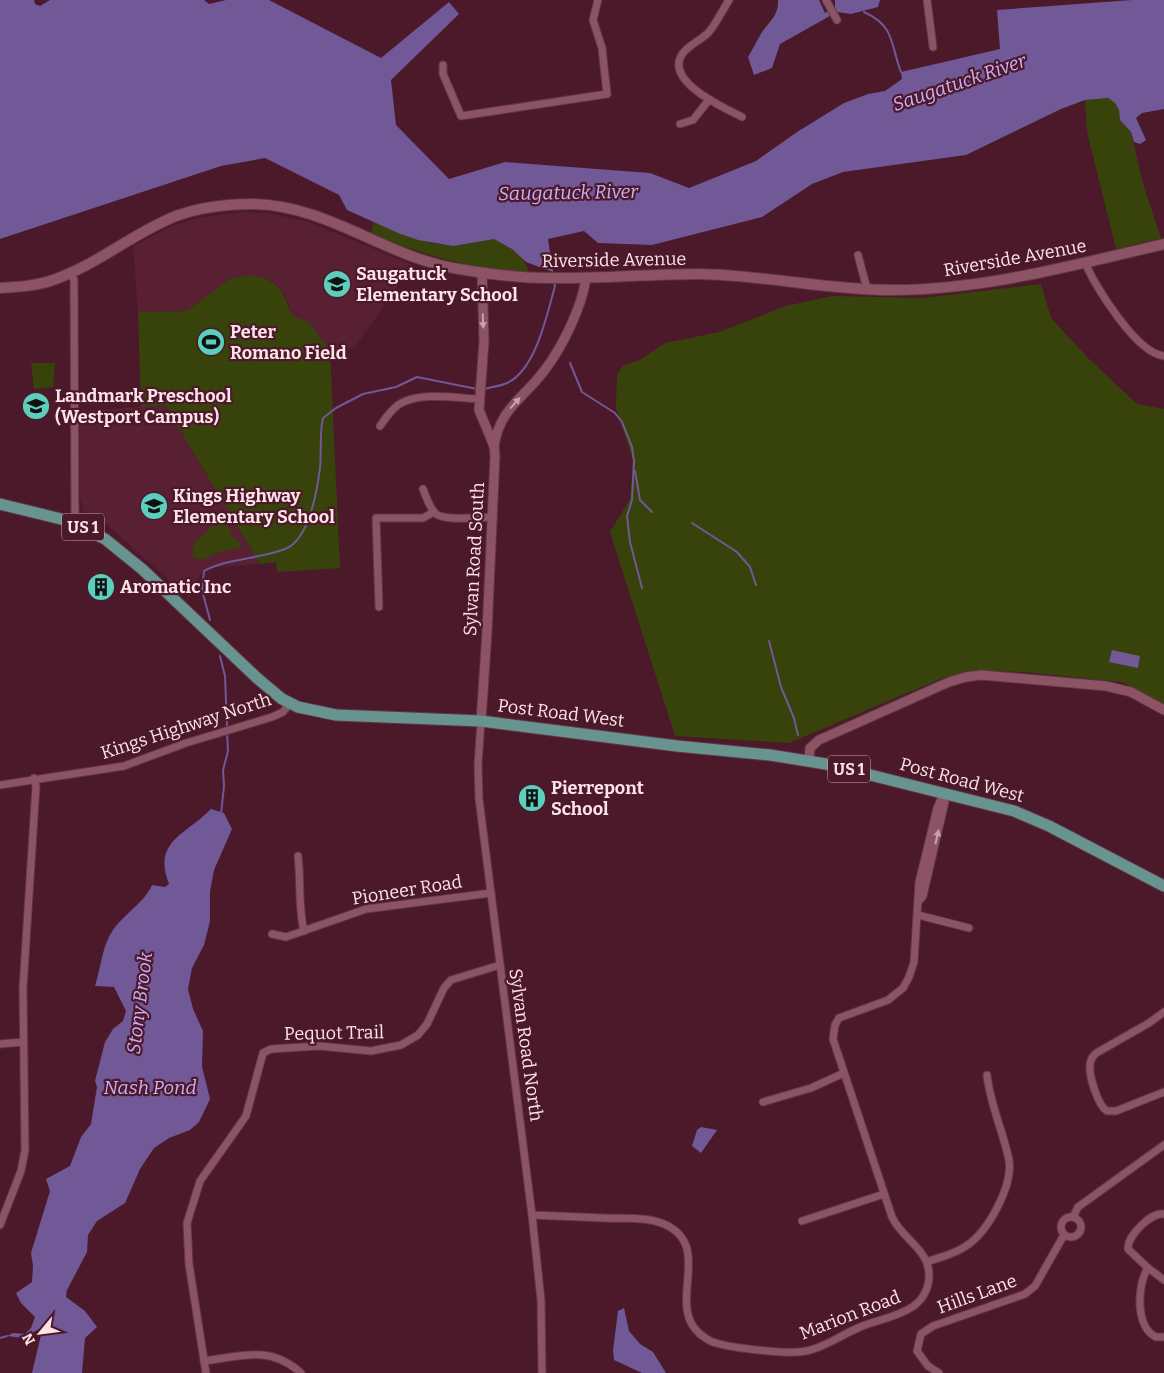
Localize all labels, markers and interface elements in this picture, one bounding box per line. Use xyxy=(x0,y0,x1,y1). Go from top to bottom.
water label: Saugatuck River xyxy=(889,48,1030,116)
water label: Saugatuck River xyxy=(498,180,639,205)
street label: Riverside Avenue xyxy=(942,235,1088,281)
street label: Riverside Avenue xyxy=(541,248,687,272)
place label: Saugatuck Elementary School xyxy=(356,263,518,306)
school or university icon: Saugatuck Elementary School xyxy=(322,269,352,299)
one-way arrow xyxy=(480,314,488,330)
place label: Peter Romano Field xyxy=(230,321,347,364)
sports icon: Peter Romano Field xyxy=(196,327,226,357)
place label: Landmark Preschool (Westport Campus) xyxy=(55,385,232,428)
school or university icon: Landmark Preschool (Westport Campus) xyxy=(21,391,51,421)
one-way arrow xyxy=(509,398,521,410)
street label: Sylvan Road South xyxy=(459,482,489,636)
place label: Kings Highway Elementary School xyxy=(173,485,335,528)
school or university icon: Kings Highway Elementary School xyxy=(139,491,169,521)
road number: US 1 xyxy=(62,514,104,540)
building icon: Aromatic Inc xyxy=(86,572,116,602)
place label: Aromatic Inc xyxy=(120,576,231,598)
street label: Kings Highway North xyxy=(98,688,274,764)
street label: Post Road West xyxy=(496,694,626,732)
street label: Post Road West xyxy=(898,753,1027,807)
road number: US 1 xyxy=(828,756,870,782)
place label: Pierrepont School xyxy=(551,777,644,820)
building icon: Pierrepont School xyxy=(517,783,547,813)
one-way arrow xyxy=(933,830,941,845)
street label: Pioneer Road xyxy=(350,870,464,910)
water label: Stony Brook xyxy=(122,950,157,1055)
street label: Sylvan Road North xyxy=(504,967,548,1123)
street label: Pequot Trail xyxy=(284,1021,384,1045)
water label: Nash Pond xyxy=(103,1076,197,1099)
street label: Hills Lane xyxy=(934,1269,1020,1319)
street label: Marion Road xyxy=(796,1286,904,1344)
north arrow xyxy=(15,1308,65,1358)
text: N xyxy=(19,1330,39,1348)

